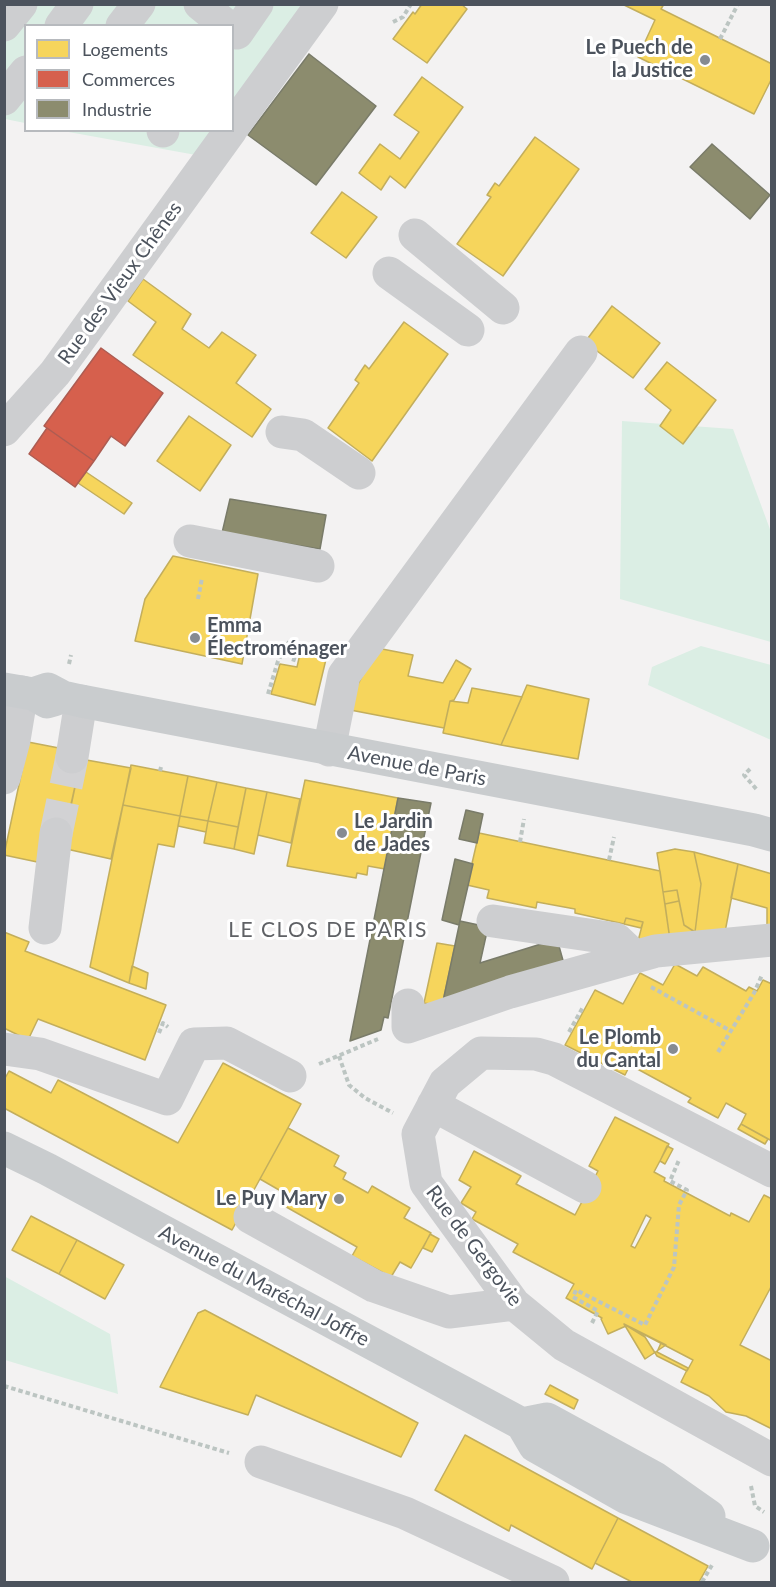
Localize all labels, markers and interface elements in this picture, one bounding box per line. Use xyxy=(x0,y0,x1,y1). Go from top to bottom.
legend xyxy=(24,24,234,132)
place label: Le Puech de la Justice xyxy=(585,36,693,83)
text: Logements xyxy=(82,38,168,60)
marker: Le Puech de la Justice xyxy=(698,53,712,67)
text: Commerces xyxy=(82,68,175,90)
text: Industrie xyxy=(82,98,152,120)
street label: Rue des Vieux Chênes xyxy=(53,197,187,369)
place label: Emma Électroménager xyxy=(207,614,347,661)
marker: Emma Électroménager xyxy=(188,631,202,645)
street label: Avenue de Paris xyxy=(346,741,488,791)
place label: Le Jardin de Jades xyxy=(354,810,433,857)
marker: Le Jardin de Jades xyxy=(335,826,349,840)
district label: LE CLOS DE PARIS xyxy=(228,917,428,943)
place label: Le Plomb du Cantal xyxy=(576,1026,661,1073)
marker: Le Plomb du Cantal xyxy=(666,1042,680,1056)
street label: Rue de Gergovie xyxy=(421,1181,527,1311)
place label: Le Puy Mary xyxy=(216,1187,327,1211)
marker: Le Puy Mary xyxy=(332,1192,346,1206)
street label: Avenue du Maréchal Joffre xyxy=(155,1220,373,1352)

